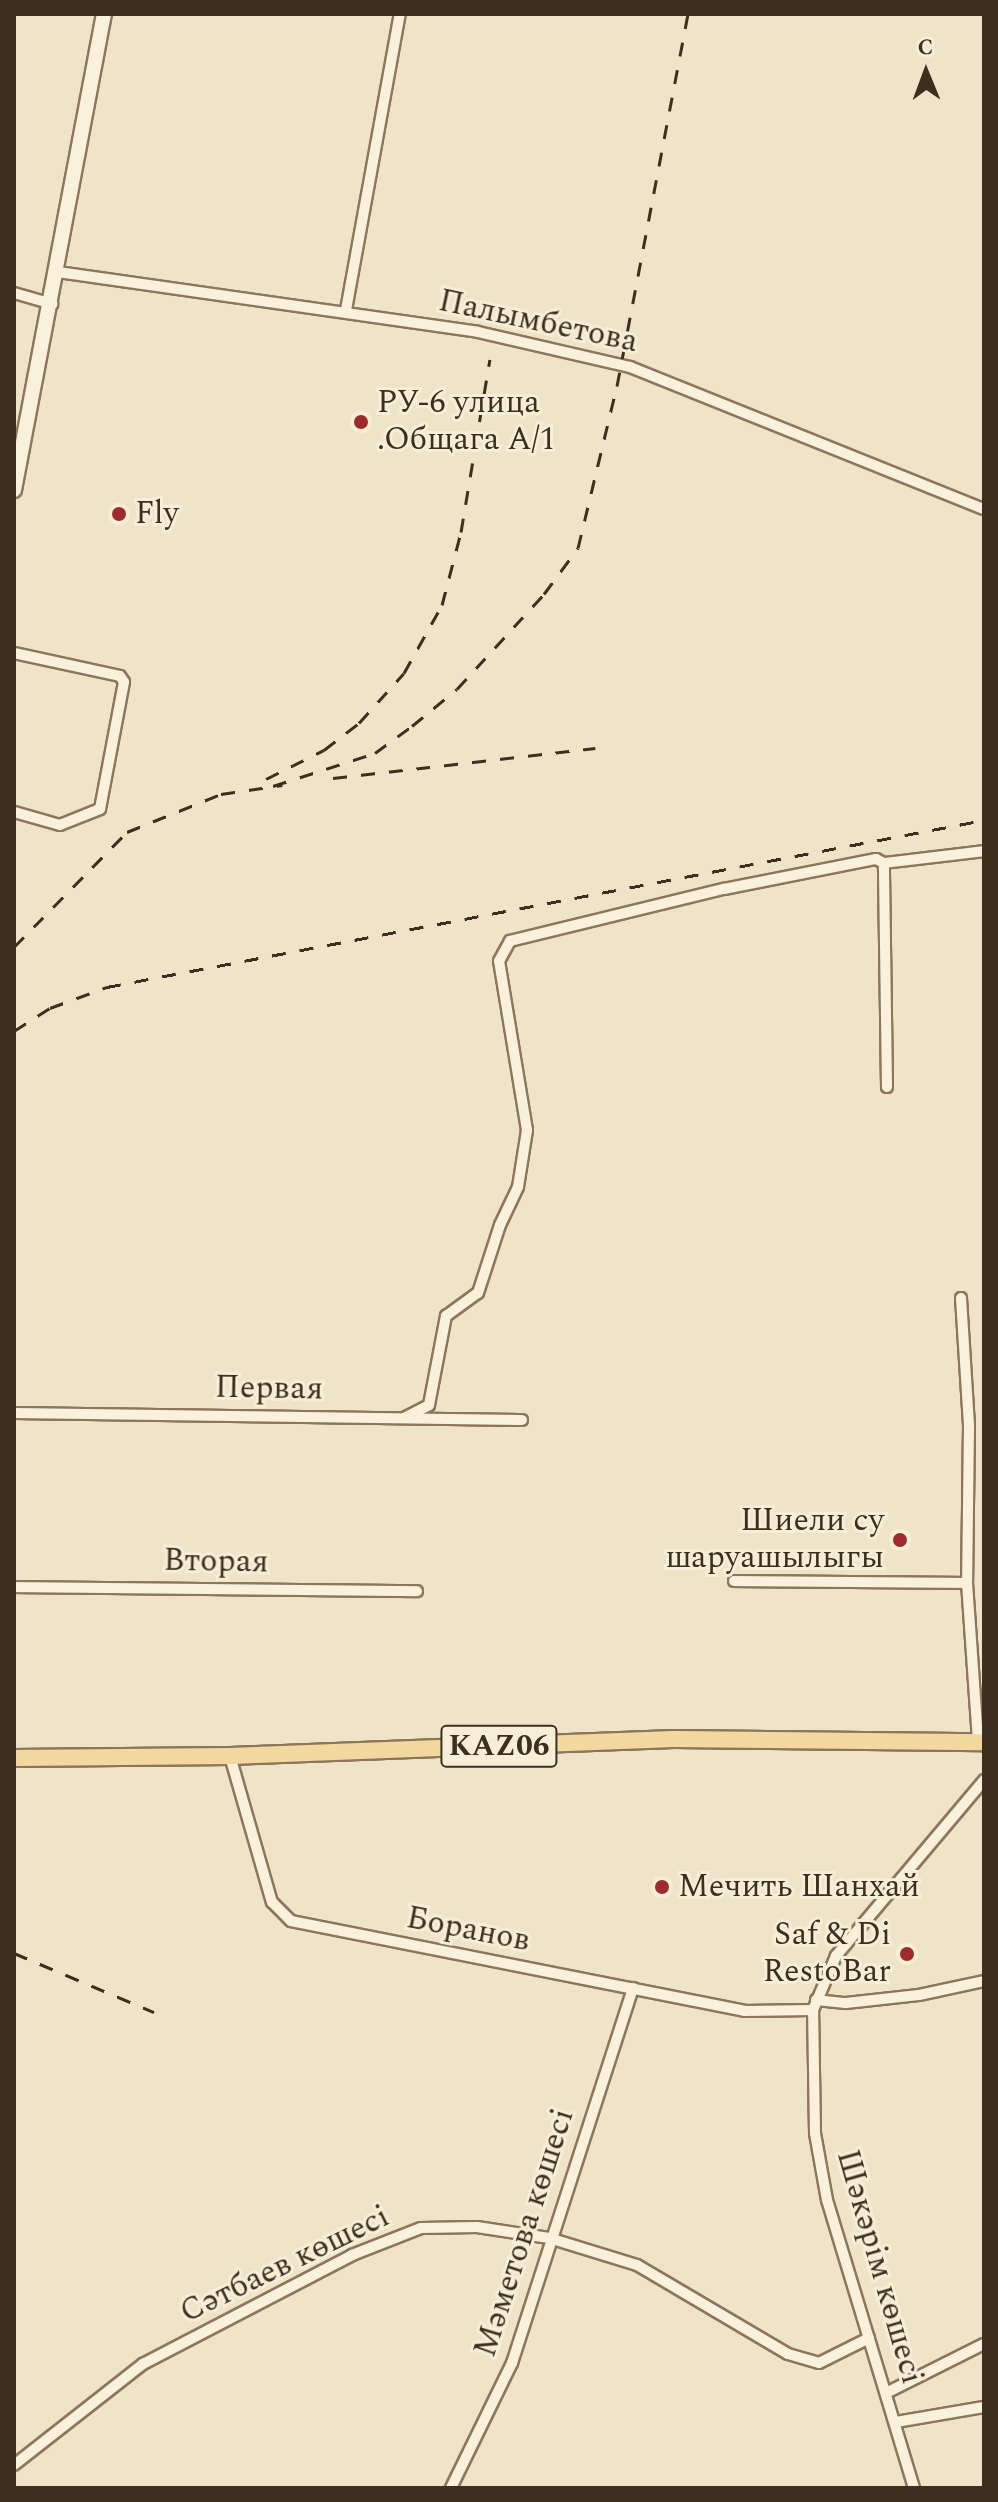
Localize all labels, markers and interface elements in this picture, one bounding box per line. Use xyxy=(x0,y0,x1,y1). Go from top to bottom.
text: С xyxy=(917,31,934,64)
north arrow xyxy=(886,32,966,112)
street label: Палымбетова xyxy=(435,282,641,362)
place label: РУ-6 улица .Общага А/1 xyxy=(377,385,555,460)
marker: РУ-6 улица .Общага А/1 xyxy=(352,413,370,431)
place label: Fly xyxy=(135,495,179,533)
marker: Fly xyxy=(110,505,128,523)
street label: Первая xyxy=(215,1369,323,1409)
place label: Шиели су шаруашылыгы xyxy=(665,1503,884,1578)
marker: Шиели су шаруашылыгы xyxy=(891,1531,909,1549)
street label: Вторая xyxy=(163,1542,269,1582)
road number: KАZ06 xyxy=(439,1720,559,1772)
place label: Мечить Шанхай xyxy=(678,1868,920,1906)
marker: Мечить Шанхай xyxy=(653,1878,671,1896)
street label: Боранов xyxy=(403,1899,533,1961)
place label: Saf & Di RestoBar xyxy=(763,1917,891,1992)
marker: Saf & Di RestoBar xyxy=(898,1945,916,1963)
street label: Мәметова көшесі xyxy=(467,2104,583,2362)
street label: Шәкәрім көшесі xyxy=(827,2145,931,2389)
street label: Сәтбаев көшесі xyxy=(174,2198,396,2332)

